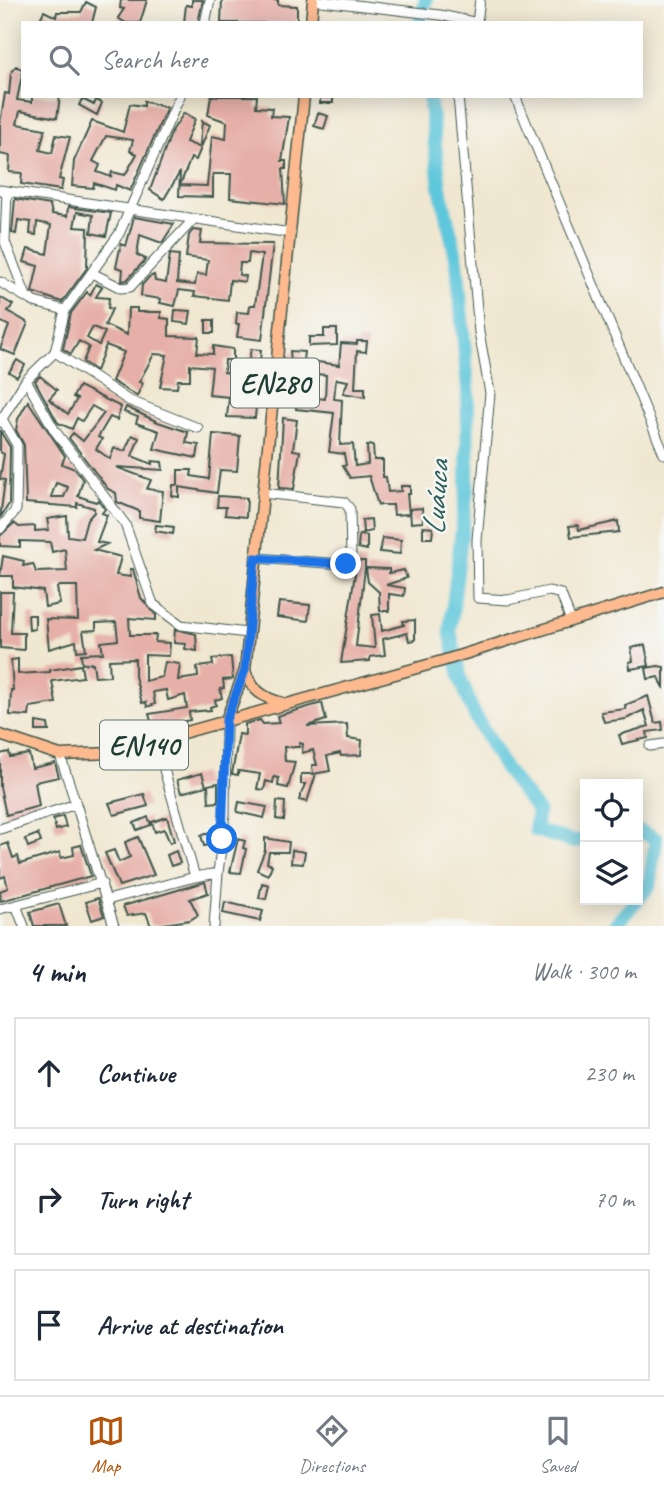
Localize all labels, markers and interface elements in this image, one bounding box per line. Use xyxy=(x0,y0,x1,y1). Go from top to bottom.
search box xyxy=(21,21,643,98)
icon: search xyxy=(45,41,83,79)
text: Search here xyxy=(101,43,207,76)
road number: EN280 xyxy=(231,358,319,408)
water label: Luáuca xyxy=(412,456,459,536)
route end xyxy=(330,548,361,579)
road number: EN140 xyxy=(100,720,188,770)
map controls xyxy=(580,779,643,905)
button: locate xyxy=(580,779,643,842)
route start xyxy=(206,823,237,854)
button: layers xyxy=(580,842,643,905)
text: 4 min xyxy=(28,953,85,991)
text: Walk · 300 m xyxy=(532,957,636,986)
icon: ahead xyxy=(30,1054,68,1092)
text: Continue xyxy=(97,1057,175,1090)
text: 230 m xyxy=(585,1059,634,1088)
icon: right xyxy=(30,1180,68,1218)
text: Turn right xyxy=(97,1183,188,1216)
text: 70 m xyxy=(595,1185,634,1214)
icon: arrive xyxy=(30,1306,68,1344)
text: Arrive at destination xyxy=(97,1309,283,1342)
tab: Map xyxy=(87,1412,125,1478)
tab: Directions xyxy=(299,1412,365,1478)
tab: Saved xyxy=(539,1412,577,1478)

